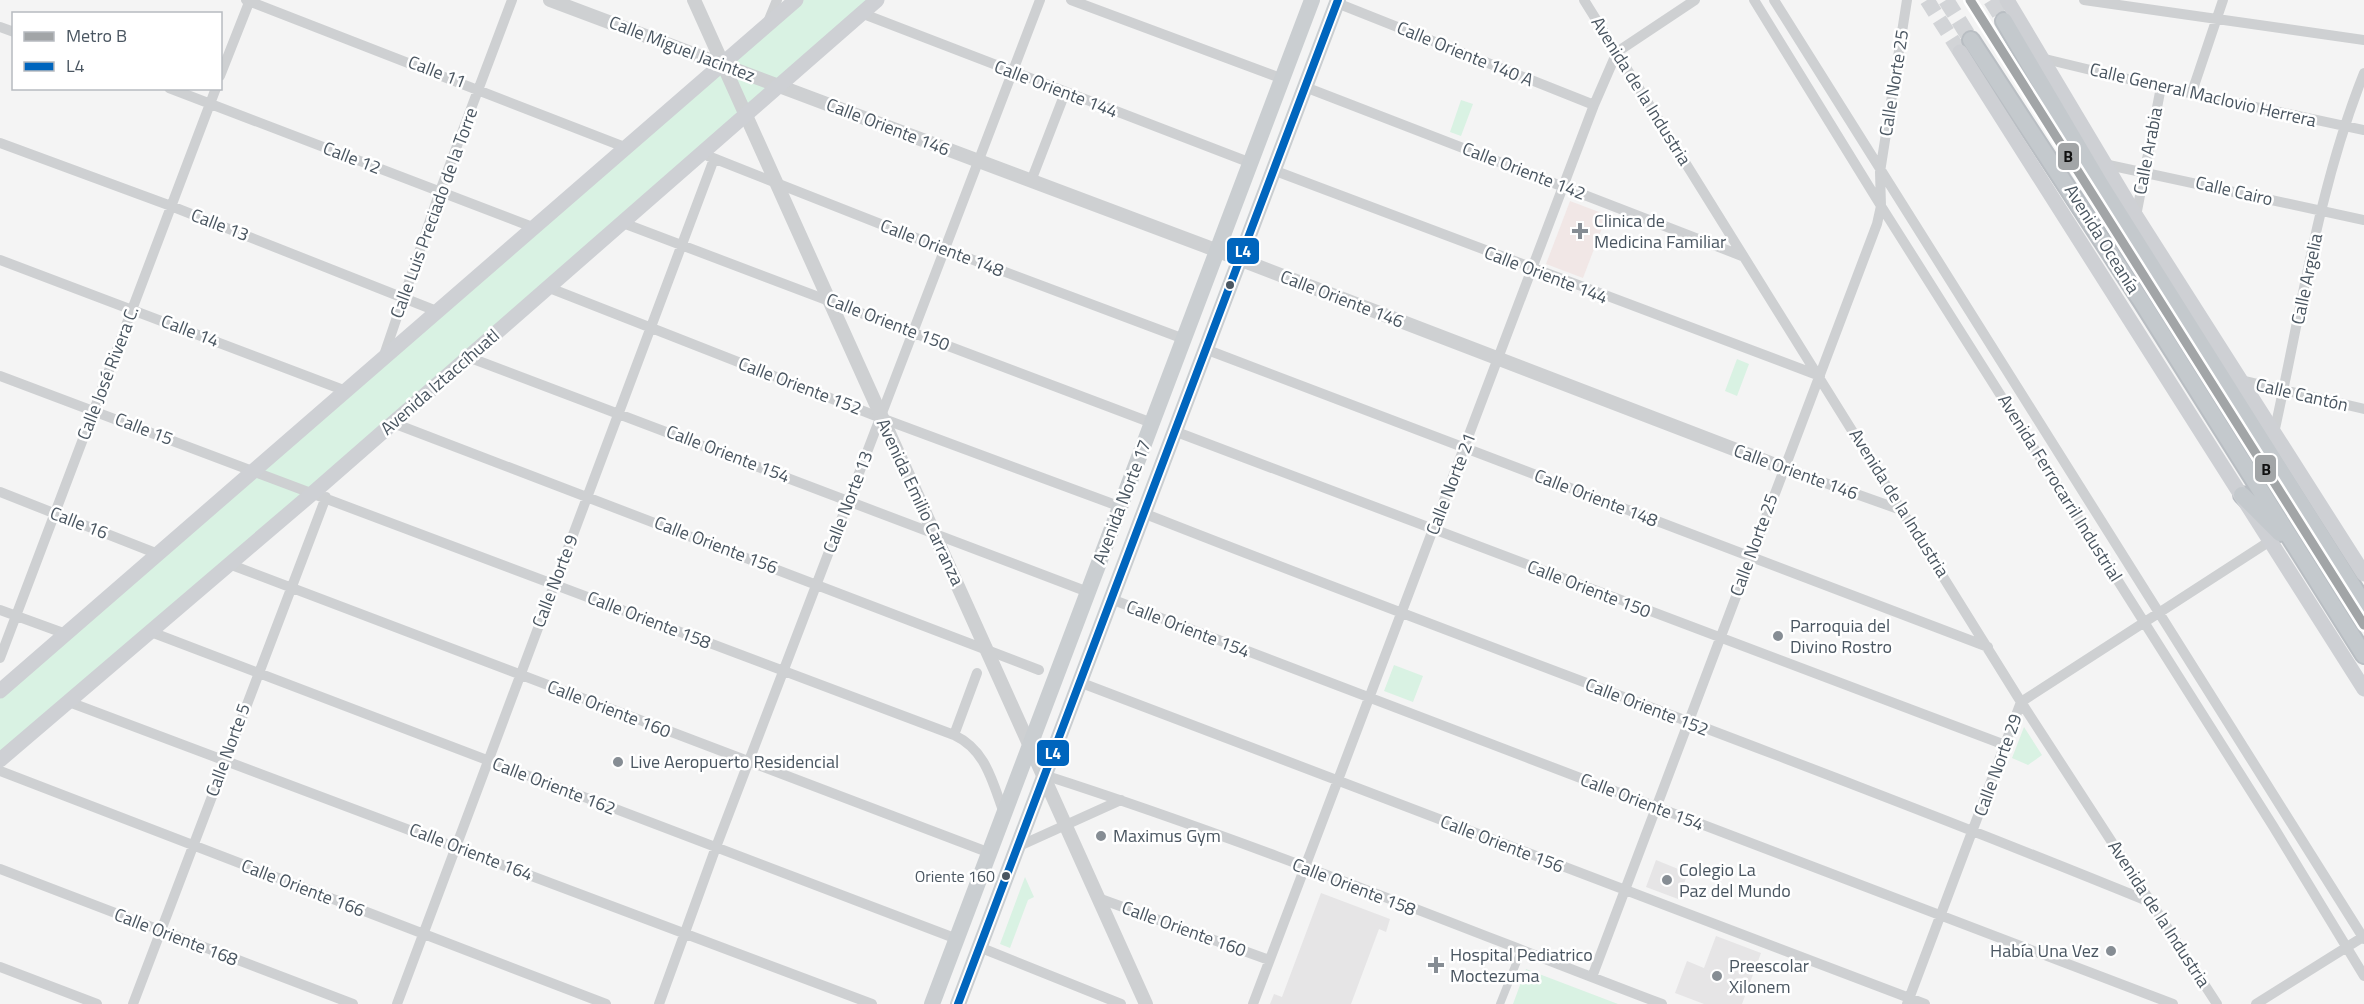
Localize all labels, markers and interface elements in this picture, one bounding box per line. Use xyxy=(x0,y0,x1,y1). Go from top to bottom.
street label: Calle Miguel Jacintez xyxy=(605,8,759,89)
street label: Avenida de la Industria xyxy=(1585,11,1698,170)
legend xyxy=(12,12,222,90)
street label: Calle Oriente 140 A xyxy=(1393,14,1538,93)
text: Metro B xyxy=(66,22,127,49)
street label: Calle Norte 25 xyxy=(1872,28,1915,138)
street label: Calle 11 xyxy=(404,48,470,95)
text: L4 xyxy=(66,52,85,79)
street label: Calle Oriente 144 xyxy=(990,53,1122,125)
street label: Calle General Maclovio Herrera xyxy=(2087,55,2319,134)
street label: Calle Oriente 146 xyxy=(822,91,954,163)
street label: Calle Luis Preciado de la Torre xyxy=(383,104,484,322)
street label: Calle Arabia xyxy=(2126,105,2169,197)
street label: Calle 12 xyxy=(319,134,385,181)
street label: Calle Oriente 142 xyxy=(1458,135,1590,207)
line badge: B xyxy=(2057,142,2080,171)
text: B xyxy=(2063,144,2073,168)
street label: Calle Cairo xyxy=(2193,169,2275,212)
street label: Avenida Oceanía xyxy=(2058,179,2147,299)
street label: Calle 13 xyxy=(187,201,253,248)
place label: Clinica de Medicina Familiar xyxy=(1594,207,1726,255)
street label: Calle Oriente 148 xyxy=(876,212,1008,284)
marker: Clinica de Medicina Familiar xyxy=(1571,222,1589,240)
street label: Calle Argelia xyxy=(2284,231,2329,327)
line badge: L4 xyxy=(1226,237,1260,265)
text: L4 xyxy=(1235,239,1251,263)
street label: Calle Oriente 144 xyxy=(1480,239,1612,311)
street label: Calle Oriente 146 xyxy=(1276,263,1408,335)
unlabelled marker xyxy=(1224,279,1236,291)
street label: Calle Oriente 150 xyxy=(822,286,954,358)
street label: Calle José Rivera C. xyxy=(70,302,146,444)
street label: Calle 14 xyxy=(157,307,223,354)
street label: Avenida Iztaccíhuatl xyxy=(374,322,505,441)
street label: Calle Oriente 152 xyxy=(734,350,866,422)
street label: Calle Cantón xyxy=(2253,371,2351,418)
street label: Avenida Ferrocarril Industrial xyxy=(1992,389,2129,587)
street label: Calle 15 xyxy=(111,405,177,452)
street label: Avenida Emilio Carranza xyxy=(870,414,971,590)
street label: Calle Oriente 154 xyxy=(662,418,794,490)
street label: Avenida de la Industria xyxy=(1843,423,1956,582)
street label: Calle Norte 21 xyxy=(1419,429,1482,539)
street label: Avenida Norte 17 xyxy=(1085,436,1158,568)
street label: Calle Oriente 146 xyxy=(1730,437,1862,507)
street label: Calle Norte 13 xyxy=(816,447,879,557)
line badge: B xyxy=(2254,454,2277,483)
text: B xyxy=(2261,457,2271,481)
street label: Calle Oriente 148 xyxy=(1530,462,1662,534)
street label: Calle Norte 25 xyxy=(1722,490,1785,600)
street label: Calle 16 xyxy=(46,499,112,546)
street label: Calle Oriente 156 xyxy=(650,509,782,581)
street label: Calle Norte 9 xyxy=(524,530,585,631)
street label: Calle Oriente 150 xyxy=(1523,553,1655,625)
street label: Calle Oriente 158 xyxy=(583,584,715,656)
street label: Calle Oriente 154 xyxy=(1122,593,1254,665)
place label: Parroquia del Divino Rostro xyxy=(1790,612,1892,660)
marker: Parroquia del Divino Rostro xyxy=(1771,629,1785,643)
street label: Calle Oriente 152 xyxy=(1581,671,1713,743)
street label: Calle Oriente 160 xyxy=(543,673,675,745)
street label: Calle Norte 5 xyxy=(198,699,257,800)
street label: Calle Norte 29 xyxy=(1966,710,2029,820)
line badge: L4 xyxy=(1036,739,1070,767)
text: L4 xyxy=(1045,741,1061,765)
place label: Live Aeropuerto Residencial xyxy=(630,748,839,775)
street label: Calle Oriente 162 xyxy=(488,750,620,822)
marker: Live Aeropuerto Residencial xyxy=(611,755,625,769)
street label: Calle Oriente 154 xyxy=(1576,766,1708,838)
street label: Calle Oriente 156 xyxy=(1436,808,1568,880)
street label: Calle Oriente 164 xyxy=(405,816,537,888)
place label: Maximus Gym xyxy=(1113,822,1221,849)
marker: Maximus Gym xyxy=(1094,829,1108,843)
street label: Avenida de la Industria xyxy=(2102,835,2217,993)
street label: Calle Oriente 158 xyxy=(1288,851,1420,923)
street label: Calle Oriente 166 xyxy=(237,852,369,924)
place label: Colegio La Paz del Mundo xyxy=(1679,856,1791,904)
place label: Oriente 160 xyxy=(915,864,995,888)
marker: Oriente 160 xyxy=(1000,870,1012,882)
marker: Colegio La Paz del Mundo xyxy=(1660,873,1674,887)
street label: Calle Oriente 160 xyxy=(1118,894,1250,964)
street label: Calle Oriente 168 xyxy=(110,901,242,973)
place label: Había Una Vez xyxy=(1990,937,2099,964)
place label: Hospital Pediatrico Moctezuma xyxy=(1450,941,1593,989)
marker: Había Una Vez xyxy=(2104,944,2118,958)
place label: Preescolar Xilonem xyxy=(1729,952,1809,1000)
marker: Hospital Pediatrico Moctezuma xyxy=(1427,956,1445,974)
marker: Preescolar Xilonem xyxy=(1710,969,1724,983)

